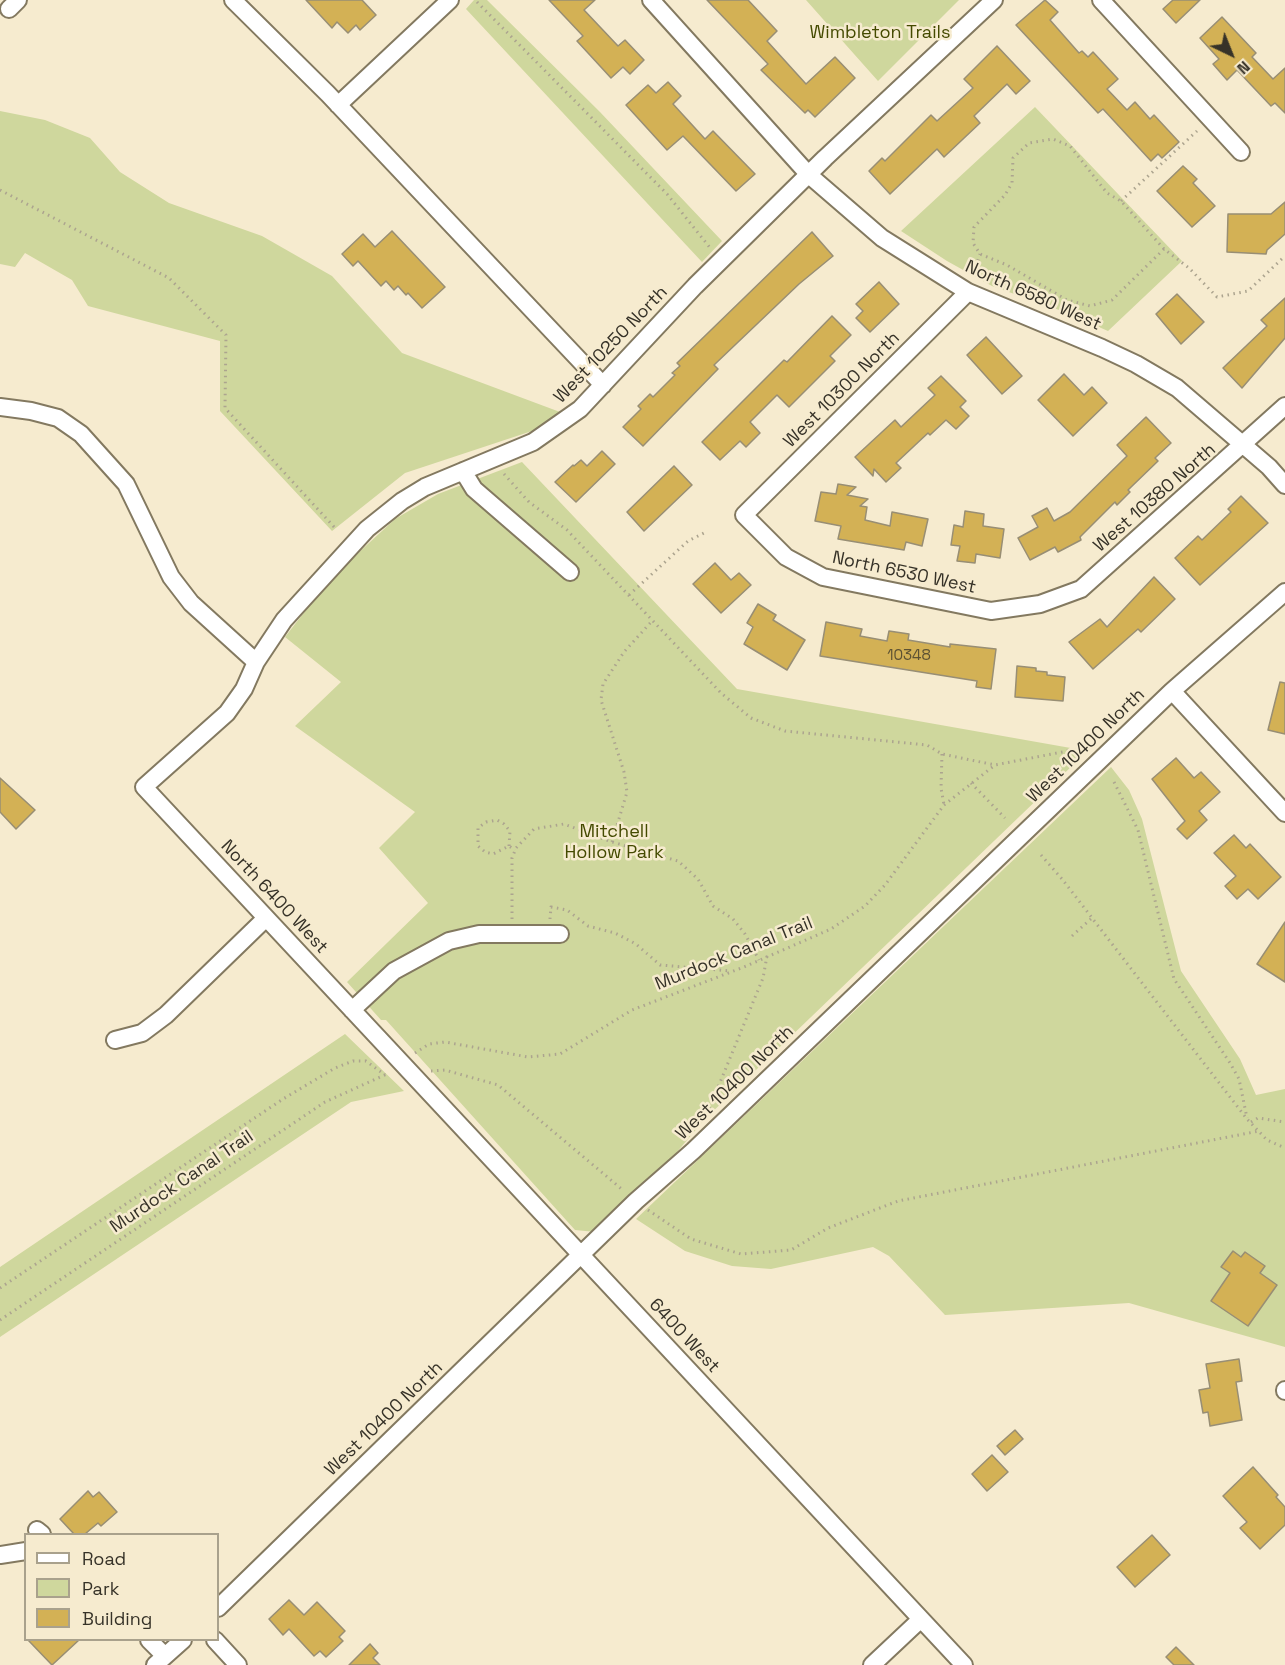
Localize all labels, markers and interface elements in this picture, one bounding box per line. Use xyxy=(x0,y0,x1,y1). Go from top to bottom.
park label: Wimbleton Trails xyxy=(809,22,951,44)
north arrow xyxy=(1201,24,1261,84)
text: N xyxy=(1233,56,1255,79)
street label: North 6580 West xyxy=(962,256,1104,336)
street label: West 10250 North xyxy=(550,282,672,408)
street label: West 10300 North xyxy=(780,328,904,452)
street label: West 10380 North xyxy=(1089,439,1221,557)
street label: North 6530 West xyxy=(830,547,978,599)
house number: 10348 xyxy=(887,647,931,665)
street label: West 10400 North xyxy=(1023,684,1149,808)
park label: Mitchell Hollow Park xyxy=(564,821,664,864)
street label: North 6400 West xyxy=(216,836,332,958)
street label: Murdock Canal Trail xyxy=(652,913,816,995)
street label: West 10400 North xyxy=(672,1021,798,1145)
street label: Murdock Canal Trail xyxy=(106,1126,258,1238)
street label: 6400 West xyxy=(644,1294,724,1378)
street label: West 10400 North xyxy=(321,1357,447,1481)
legend xyxy=(24,1533,219,1641)
text: Road xyxy=(82,1547,126,1570)
text: Park xyxy=(82,1577,119,1600)
text: Building xyxy=(82,1607,152,1630)

